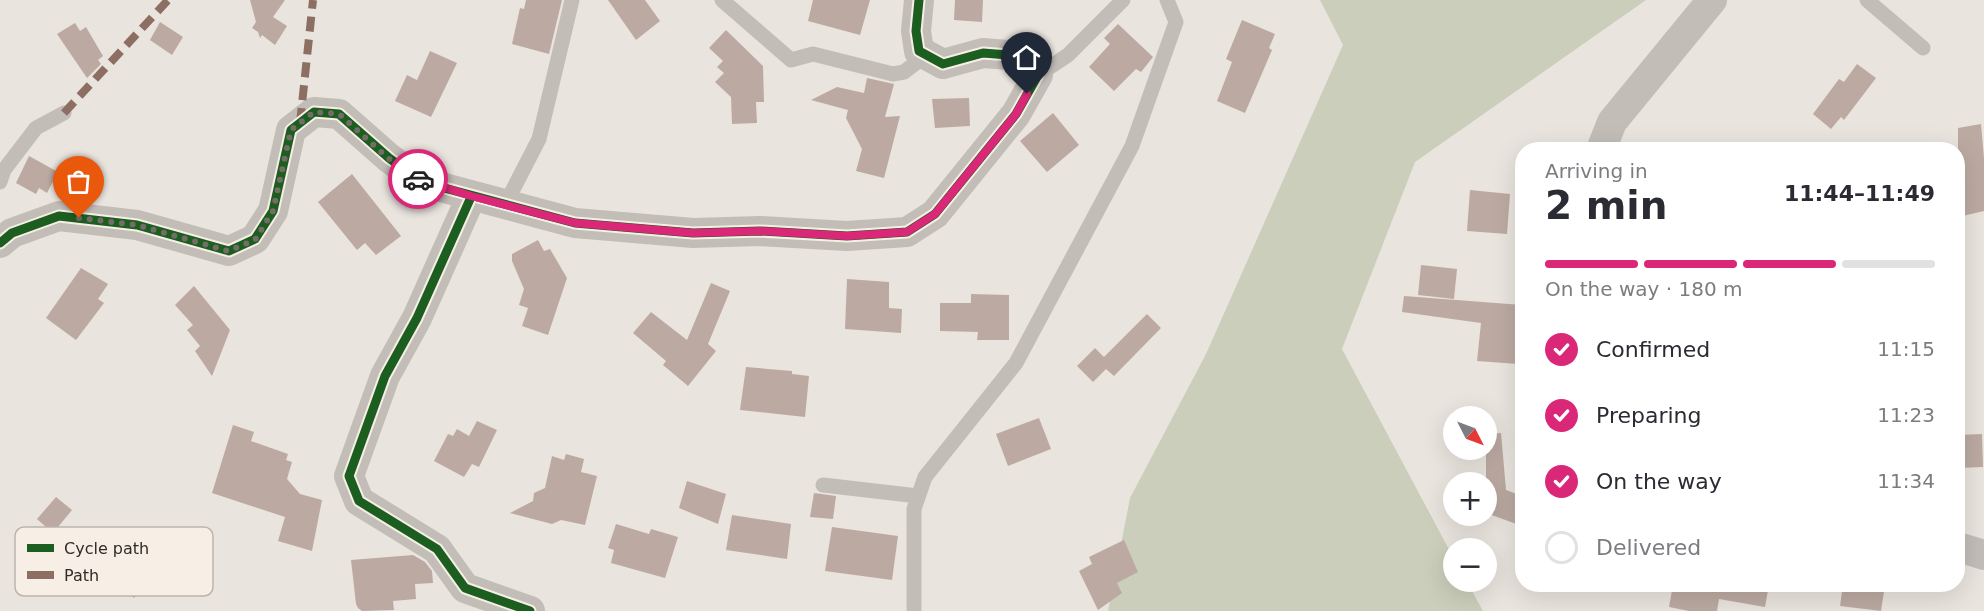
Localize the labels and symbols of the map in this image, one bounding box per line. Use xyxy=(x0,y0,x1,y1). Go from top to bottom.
pin xyxy=(1001,32,1052,94)
courier xyxy=(388,149,448,209)
pin xyxy=(53,156,104,218)
north arrow xyxy=(1443,406,1497,460)
legend xyxy=(15,527,213,596)
text: Cycle path xyxy=(64,539,149,558)
text: Path xyxy=(64,566,99,585)

